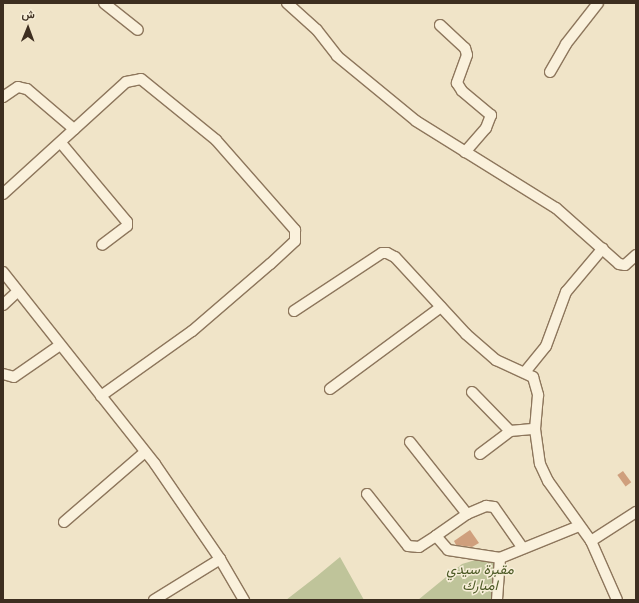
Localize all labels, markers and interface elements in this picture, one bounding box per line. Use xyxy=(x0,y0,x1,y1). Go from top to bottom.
text: ش xyxy=(21,7,35,24)
north arrow xyxy=(8,8,48,48)
park label: مقبرة سيدي امبارك xyxy=(446,563,514,596)

